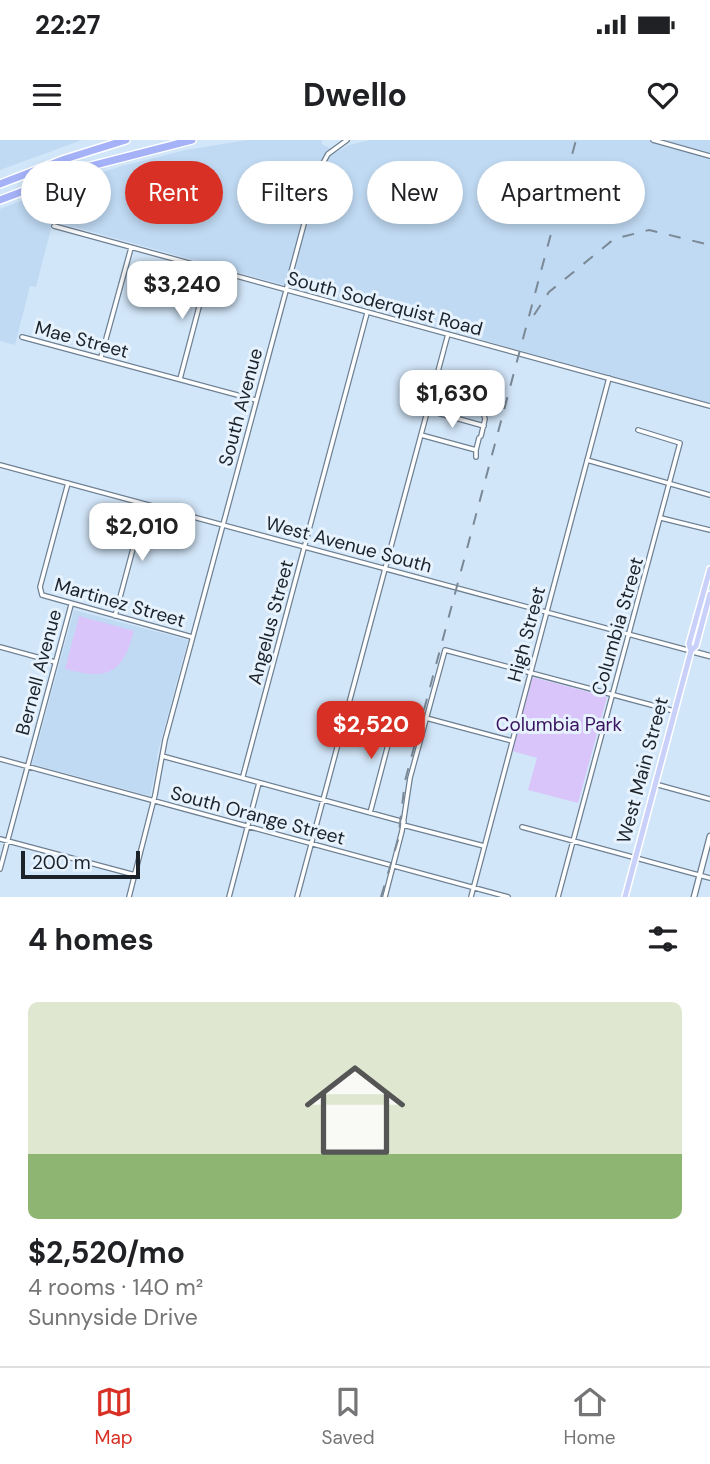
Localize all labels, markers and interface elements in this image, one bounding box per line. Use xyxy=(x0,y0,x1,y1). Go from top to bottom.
text: 22:27 xyxy=(35,8,100,42)
text: Dwello xyxy=(303,74,407,116)
icon: menu xyxy=(28,76,66,114)
icon: heart xyxy=(644,76,682,114)
chip: Buy xyxy=(21,161,111,224)
chip: Rent xyxy=(125,161,223,224)
chip: Filters xyxy=(237,161,353,224)
chip: New xyxy=(367,161,463,224)
chip: Apartment xyxy=(477,161,645,224)
pin: $3,240 xyxy=(125,262,239,321)
street label: South Soderquist Road xyxy=(284,265,485,342)
text: $3,240 xyxy=(143,269,221,299)
street label: Mae Street xyxy=(32,315,131,364)
street label: South Avenue xyxy=(213,345,268,469)
pin: $1,630 xyxy=(395,370,509,430)
text: $1,630 xyxy=(416,378,488,408)
pin: $2,010 xyxy=(85,504,199,563)
street label: West Avenue South xyxy=(263,510,435,579)
text: $2,010 xyxy=(105,511,179,541)
street label: Columbia Street xyxy=(586,554,649,698)
street label: Angelus Street xyxy=(242,557,299,687)
street label: Martinez Street xyxy=(52,572,188,633)
street label: High Street xyxy=(502,584,551,685)
street label: Bernell Avenue xyxy=(10,607,67,738)
street label: West Main Street xyxy=(611,694,674,846)
pin: $2,520 xyxy=(314,702,428,761)
text: $2,520 xyxy=(333,709,409,739)
park label: Columbia Park xyxy=(496,712,623,737)
street label: South Orange Street xyxy=(168,780,348,851)
scale bar xyxy=(21,848,140,880)
text: 200 m xyxy=(32,850,91,875)
text: 4 homes xyxy=(28,920,154,959)
icon: filters xyxy=(644,920,682,958)
icon: home xyxy=(292,1047,418,1173)
text: $2,520/mo xyxy=(28,1233,185,1272)
text: 4 rooms · 140 m² xyxy=(28,1272,203,1302)
text: Sunnyside Drive xyxy=(28,1302,198,1332)
tab: Map xyxy=(94,1383,133,1450)
tab: Saved xyxy=(322,1383,375,1450)
tab: Home xyxy=(564,1383,616,1450)

